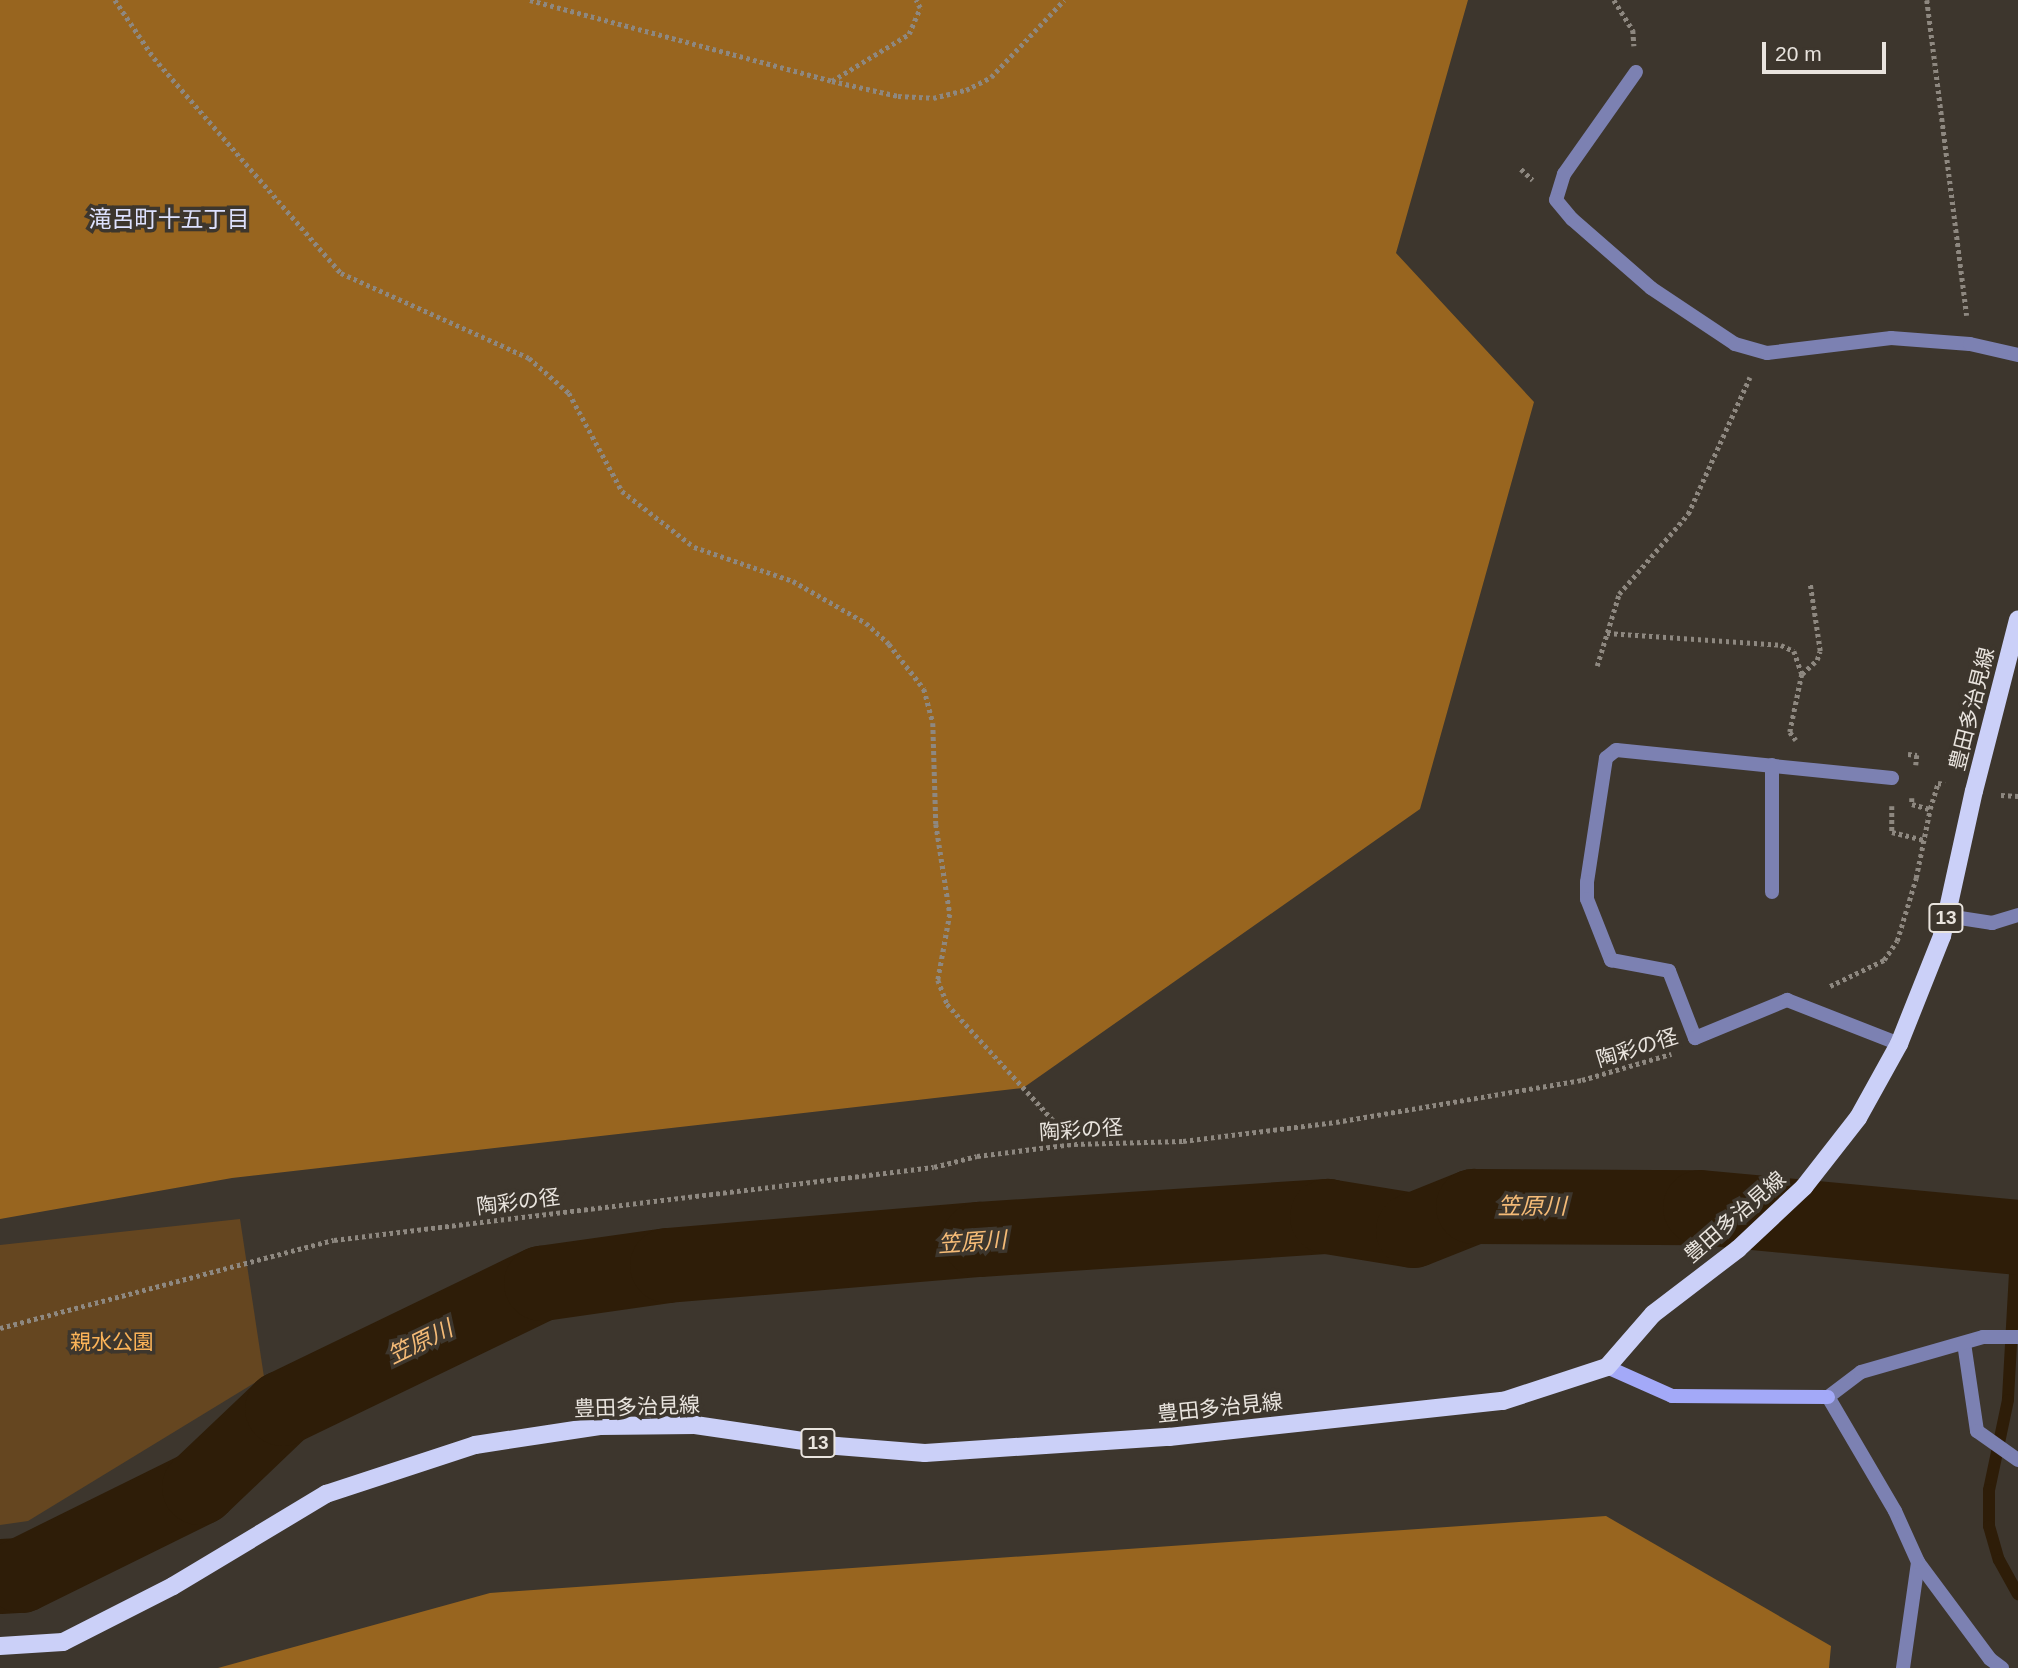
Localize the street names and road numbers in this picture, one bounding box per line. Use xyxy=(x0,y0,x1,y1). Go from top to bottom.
street label: 豊田多治見線 xyxy=(1945,645,1999,773)
road number: 13 xyxy=(1927,902,1965,934)
street label: 陶彩の径 xyxy=(1593,1024,1681,1072)
street label: 陶彩の径 xyxy=(1038,1115,1124,1145)
street label: 豊田多治見線 xyxy=(1679,1166,1791,1268)
street label: 陶彩の径 xyxy=(475,1184,561,1220)
street label: 豊田多治見線 xyxy=(1156,1389,1284,1427)
street label: 豊田多治見線 xyxy=(574,1392,700,1422)
road number: 13 xyxy=(799,1428,837,1458)

